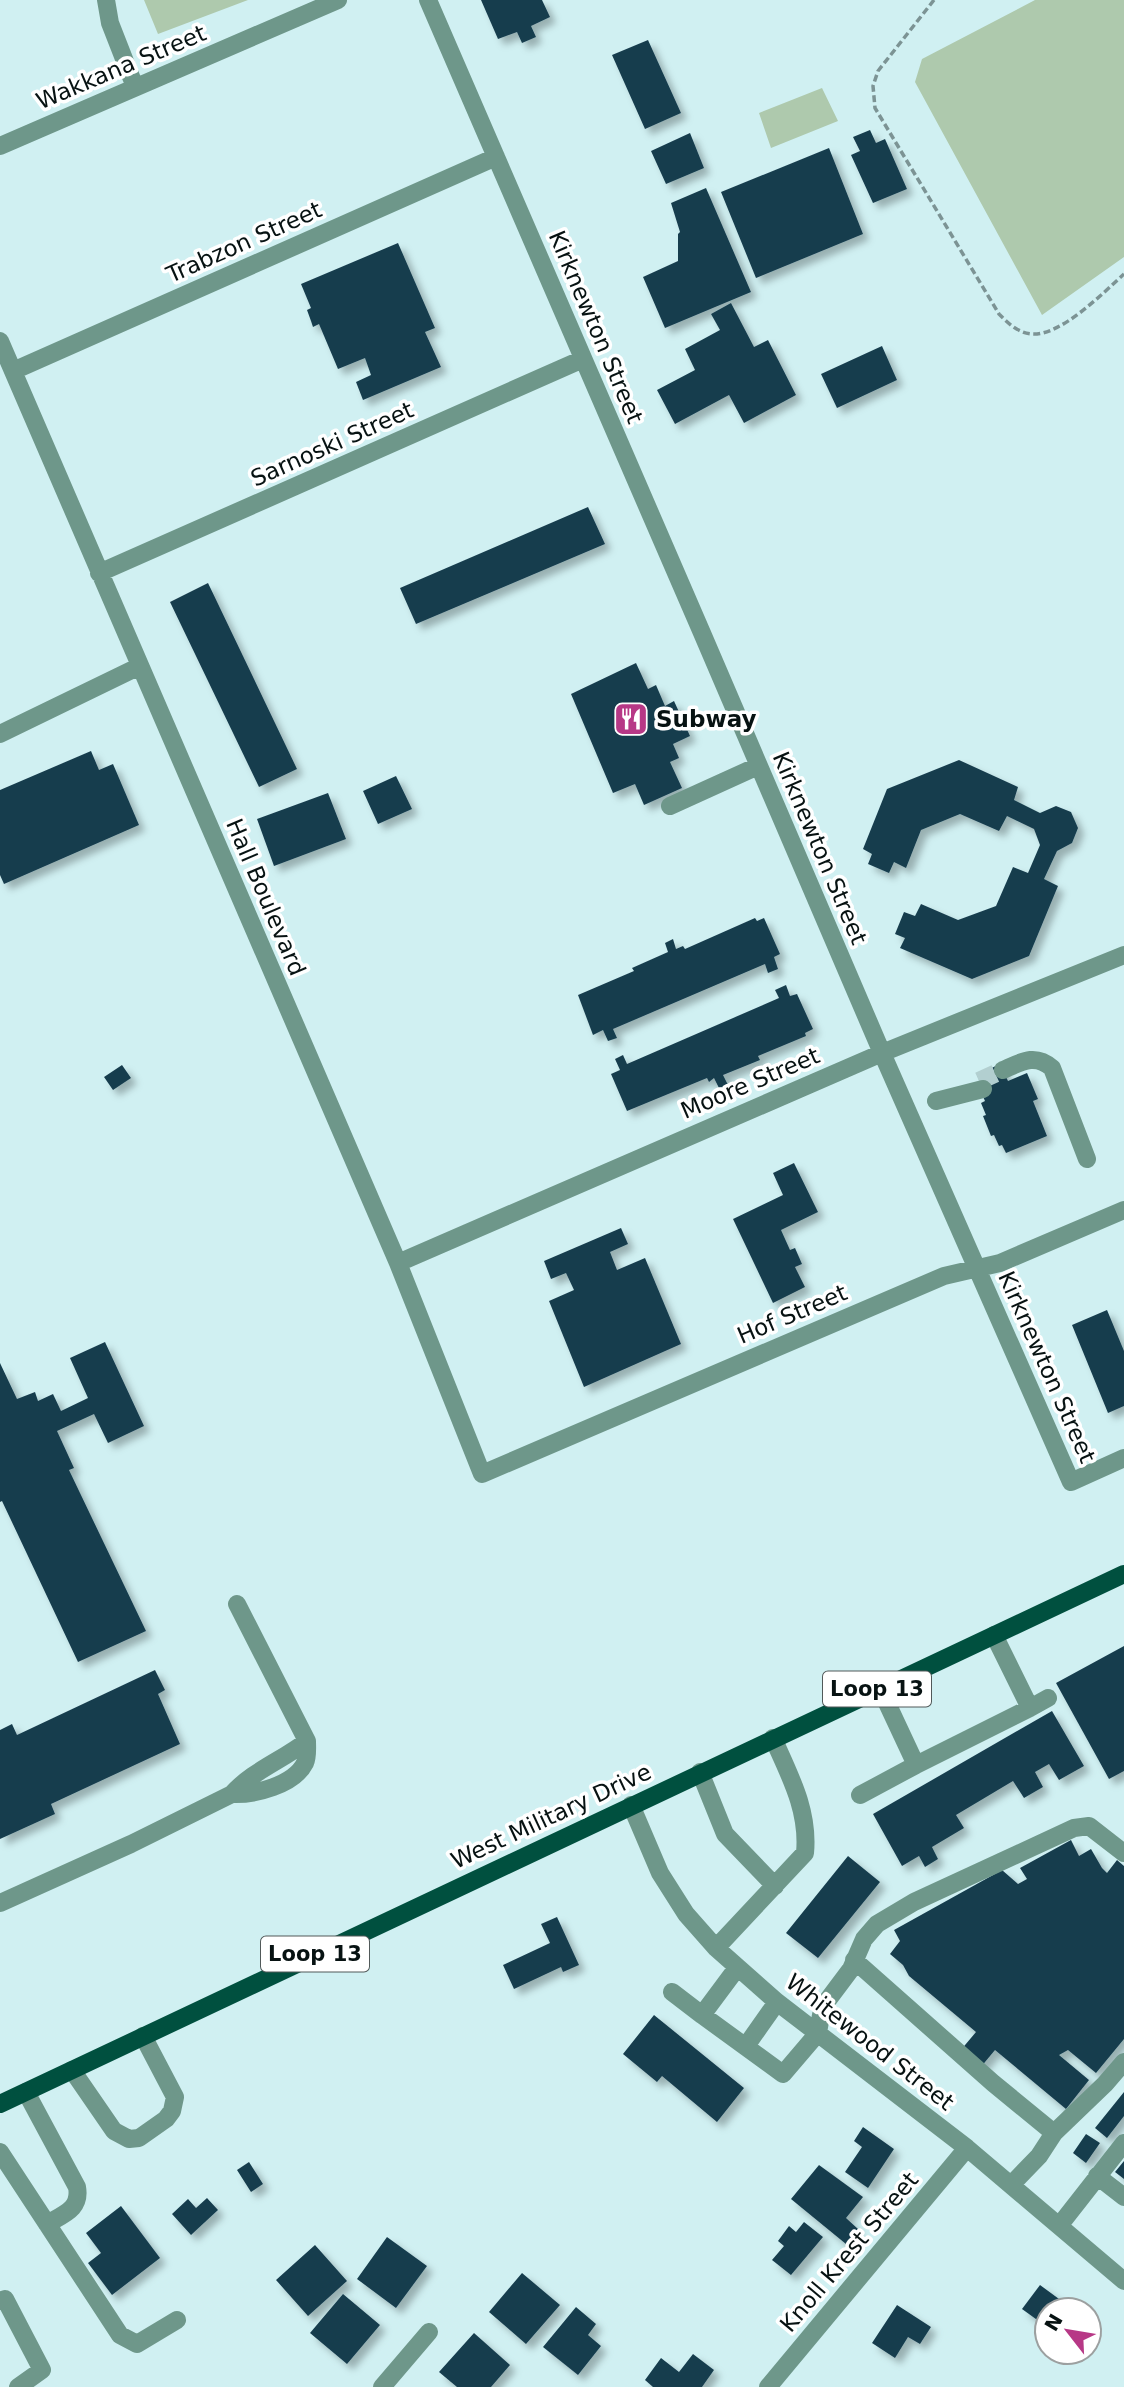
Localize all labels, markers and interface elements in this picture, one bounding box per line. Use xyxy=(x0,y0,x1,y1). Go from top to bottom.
street label: Wakkana Street xyxy=(32,20,210,114)
street label: Trabzon Street xyxy=(162,196,325,288)
street label: Kirknewton Street xyxy=(544,227,648,427)
street label: Sarnoski Street xyxy=(247,396,417,492)
restaurant icon: Subway xyxy=(612,700,650,738)
place label: Subway xyxy=(656,706,756,732)
street label: Kirknewton Street xyxy=(768,748,872,948)
street label: Hall Boulevard xyxy=(221,815,311,979)
street label: Moore Street xyxy=(677,1042,823,1124)
street label: Kirknewton Street xyxy=(993,1267,1101,1467)
street label: Hof Street xyxy=(733,1279,851,1349)
road number: Loop 13 xyxy=(823,1672,931,1706)
street label: West Military Drive xyxy=(447,1758,655,1874)
road number: Loop 13 xyxy=(261,1937,369,1972)
street label: Whitewood Street xyxy=(781,1968,959,2116)
street label: Knoll Krest Street xyxy=(775,2167,923,2337)
north arrow xyxy=(1033,2296,1103,2366)
text: N xyxy=(1040,2310,1067,2335)

